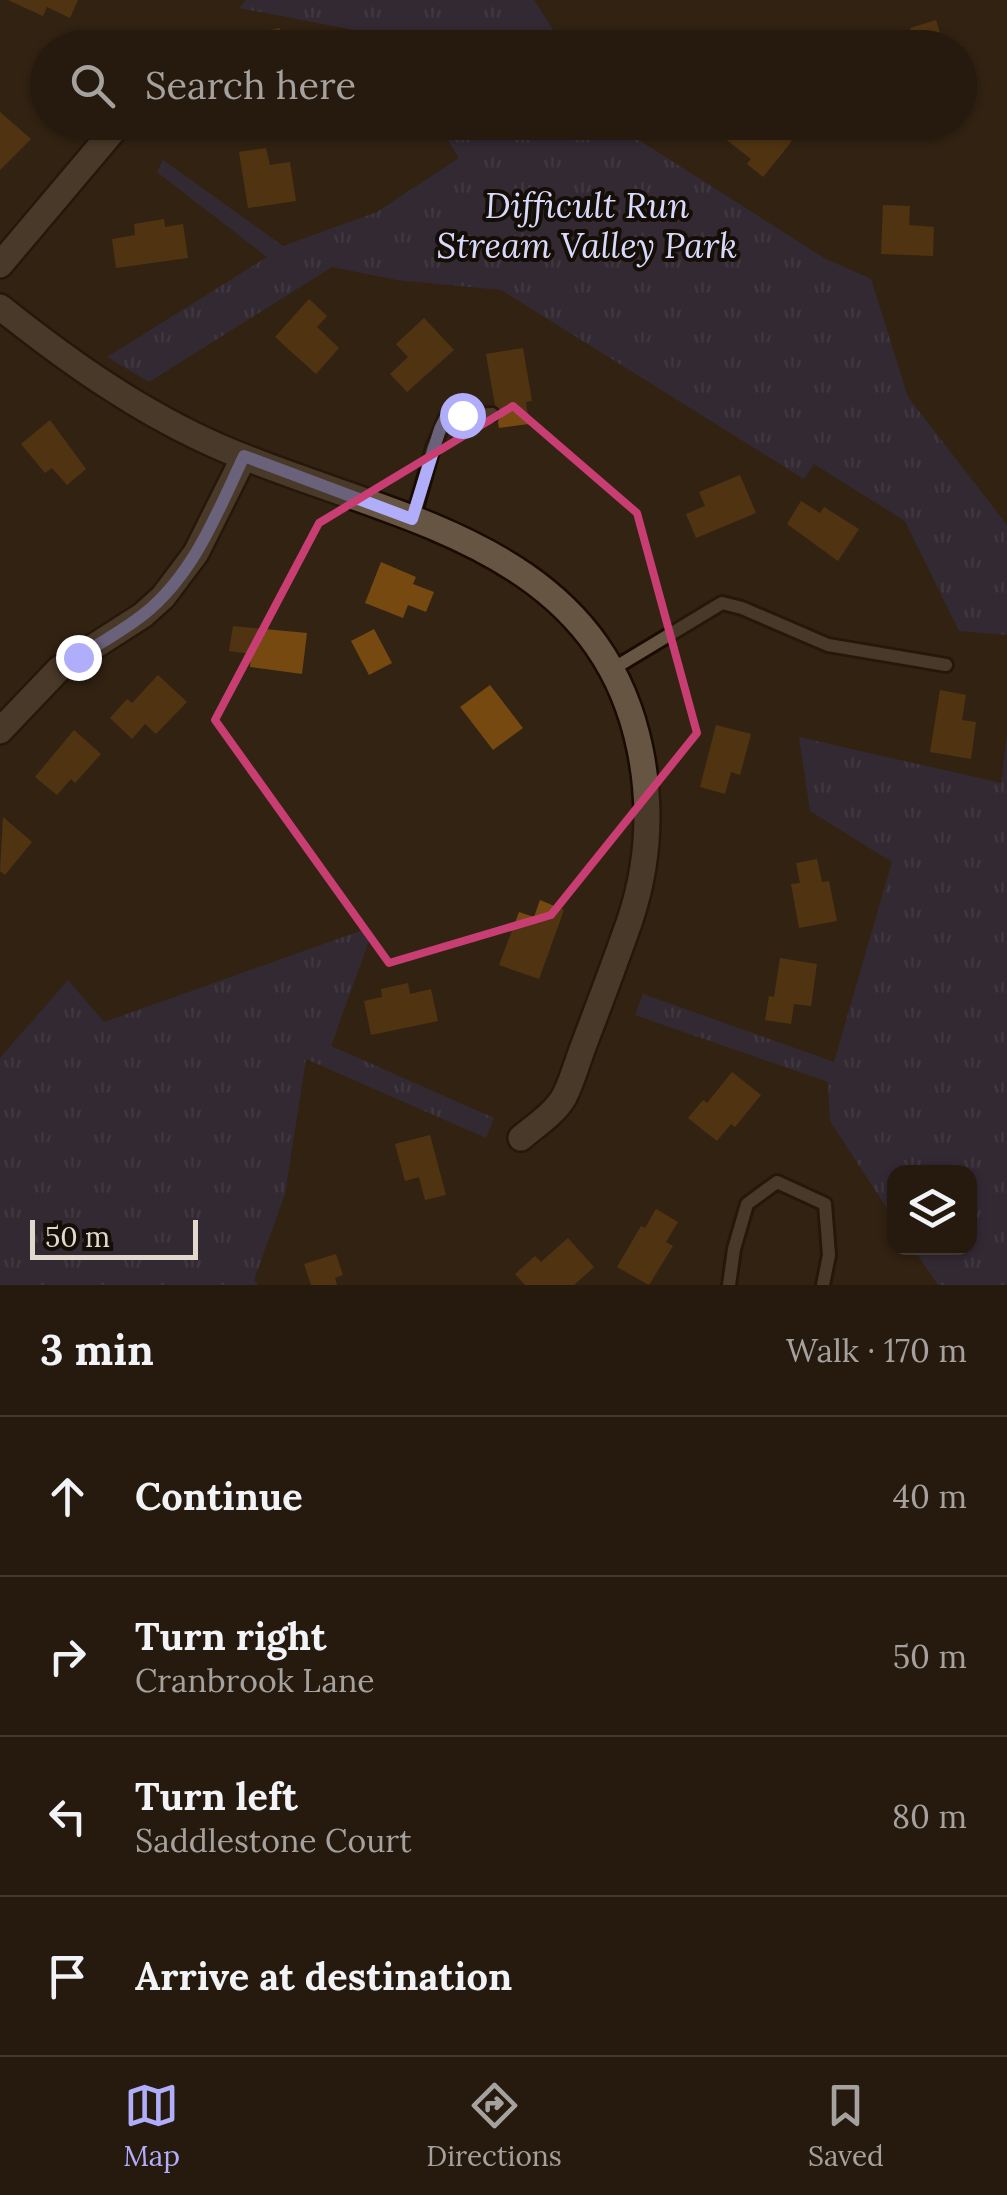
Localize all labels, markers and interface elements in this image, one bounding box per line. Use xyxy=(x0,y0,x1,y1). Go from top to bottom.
search box xyxy=(30,30,977,140)
icon: search xyxy=(65,58,120,113)
text: Search here xyxy=(145,61,356,109)
park label: Difficult Run Stream Valley Park xyxy=(436,183,738,268)
route start xyxy=(440,393,486,439)
route end xyxy=(56,635,102,681)
map controls xyxy=(887,1165,977,1255)
button: layers xyxy=(887,1165,977,1255)
scale bar xyxy=(30,1215,198,1260)
text: 50 m xyxy=(45,1219,110,1255)
text: 3 min xyxy=(40,1323,154,1377)
text: Walk · 170 m xyxy=(786,1330,967,1371)
icon: ahead xyxy=(40,1469,95,1524)
text: Continue xyxy=(135,1472,303,1520)
text: 40 m xyxy=(893,1476,967,1517)
text: Turn right xyxy=(135,1612,326,1660)
icon: right xyxy=(40,1629,95,1684)
text: 50 m xyxy=(893,1636,967,1677)
text: Cranbrook Lane xyxy=(135,1660,375,1701)
text: Turn left xyxy=(135,1772,298,1820)
icon: left xyxy=(40,1789,95,1844)
text: 80 m xyxy=(892,1796,967,1837)
text: Saddlestone Court xyxy=(135,1820,412,1861)
icon: arrive xyxy=(40,1949,95,2004)
text: Arrive at destination xyxy=(135,1952,512,2000)
tab: Map xyxy=(123,2078,180,2174)
tab: Directions xyxy=(426,2078,562,2174)
tab: Saved xyxy=(808,2078,884,2174)

